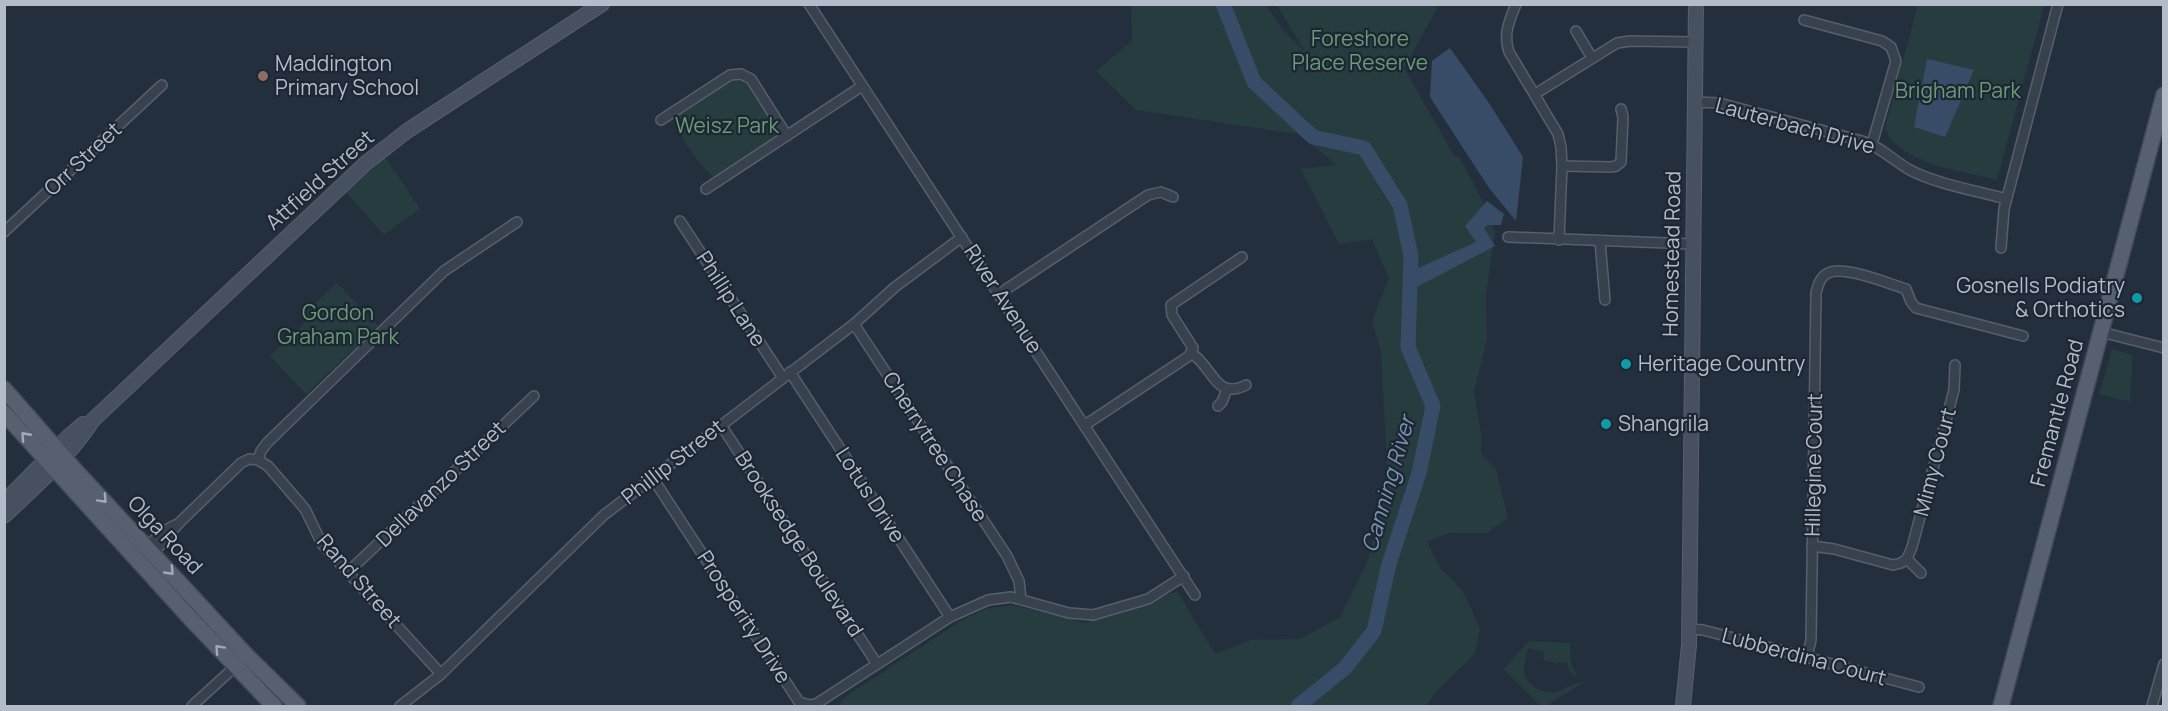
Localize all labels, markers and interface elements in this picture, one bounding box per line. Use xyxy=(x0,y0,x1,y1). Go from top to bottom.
park label: Foreshore Place Reserve xyxy=(1292,24,1428,76)
place label: Maddington Primary School xyxy=(275,49,419,101)
marker: Maddington Primary School xyxy=(256,69,270,83)
park label: Brigham Park xyxy=(1895,76,2021,104)
street label: Lauterbach Drive xyxy=(1712,90,1878,160)
park label: Weisz Park xyxy=(675,111,779,139)
street label: Orr Street xyxy=(38,115,127,201)
street label: Attfield Street xyxy=(259,123,380,236)
street label: Homestead Road xyxy=(1656,171,1686,337)
street label: River Avenue xyxy=(958,239,1049,358)
street label: Phillip Lane xyxy=(691,245,773,352)
place label: Gosnells Podiatry & Orthotics xyxy=(1956,271,2125,323)
marker: Gosnells Podiatry & Orthotics xyxy=(2130,291,2144,305)
park label: Gordon Graham Park xyxy=(277,298,399,350)
street label: Fremantle Road xyxy=(2023,336,2089,489)
place label: Heritage Country xyxy=(1638,349,1805,377)
marker: Heritage Country xyxy=(1619,357,1633,371)
street label: Cherrytree Chase xyxy=(877,366,995,527)
street label: Hillegine Court xyxy=(1798,393,1828,537)
street label: Mimy Court xyxy=(1906,404,1962,519)
place label: Shangrila xyxy=(1618,409,1709,437)
water label: Canning River xyxy=(1354,410,1423,556)
street label: Phillip Street xyxy=(615,412,730,510)
street label: Dellavanzo Street xyxy=(369,414,511,552)
marker: Shangrila xyxy=(1599,417,1613,431)
one-way arrow xyxy=(21,433,32,443)
street label: Lotus Drive xyxy=(830,441,912,548)
street label: Brooksedge Boulevard xyxy=(729,445,870,642)
street label: Olga Road xyxy=(122,489,209,580)
one-way arrow xyxy=(96,493,107,503)
street label: Rand Street xyxy=(311,528,408,633)
street label: Prosperity Drive xyxy=(691,545,798,688)
one-way arrow xyxy=(163,564,174,574)
street label: Lubberdina Court xyxy=(1719,621,1890,691)
one-way arrow xyxy=(215,646,226,656)

